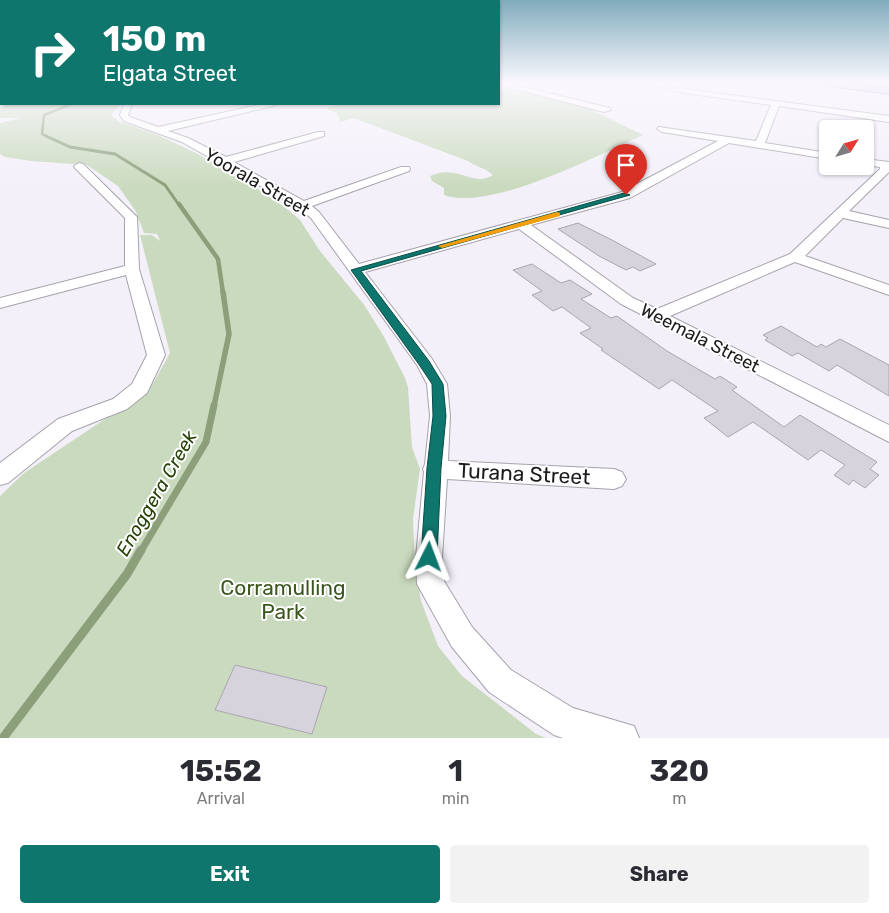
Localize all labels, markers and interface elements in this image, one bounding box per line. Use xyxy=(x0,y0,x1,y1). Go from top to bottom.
text: 150 m xyxy=(103,18,206,60)
icon: right xyxy=(20,20,85,85)
text: Elgata Street xyxy=(103,60,237,87)
north arrow xyxy=(819,120,874,175)
map controls xyxy=(819,120,874,175)
street label: Yoorala Street xyxy=(200,143,314,221)
pin xyxy=(605,144,647,195)
icon: arrive xyxy=(612,151,640,179)
street label: Weemala Street xyxy=(637,298,763,378)
water label: Enoggera Creek xyxy=(111,426,202,560)
street label: Turana Street xyxy=(457,458,591,489)
position arrow xyxy=(402,530,454,582)
park label: Corramulling Park xyxy=(220,575,346,624)
text: 15:52 xyxy=(180,753,262,789)
text: 1 xyxy=(448,753,463,789)
text: 320 xyxy=(649,753,709,789)
text: Arrival xyxy=(197,789,245,808)
text: min xyxy=(442,789,470,808)
text: m xyxy=(672,789,686,808)
button: Exit xyxy=(20,845,440,903)
button: Share xyxy=(450,845,869,903)

